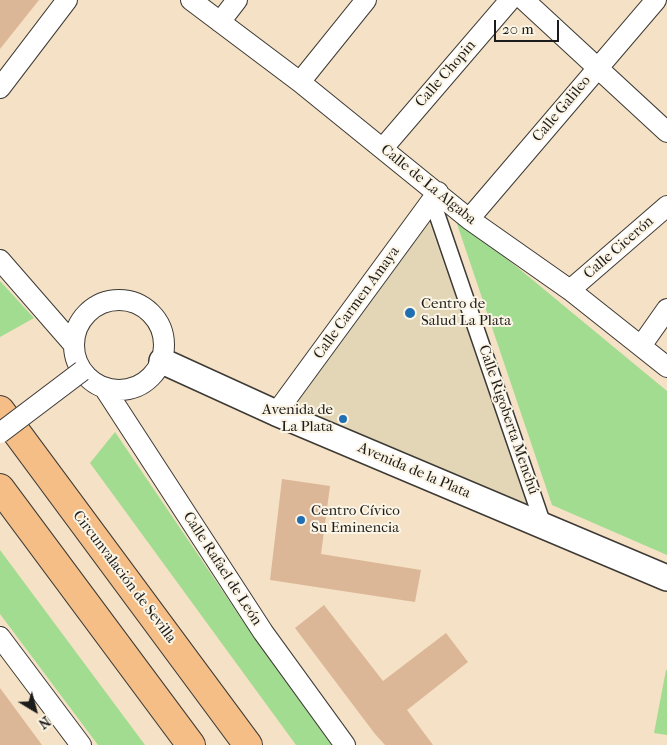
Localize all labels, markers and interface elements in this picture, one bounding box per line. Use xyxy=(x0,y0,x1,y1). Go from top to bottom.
scale bar xyxy=(497,10,562,42)
text: 20 m xyxy=(502,20,534,38)
street label: Calle Chopin xyxy=(412,37,480,111)
street label: Calle Galileo xyxy=(529,72,595,146)
street label: Calle de La Algaba xyxy=(377,141,479,229)
street label: Calle Cicerón xyxy=(580,213,658,283)
street label: Calle Carmen Amaya xyxy=(310,243,404,363)
place label: Centro de Salud La Plata xyxy=(421,295,511,330)
marker: Centro de Salud La Plata xyxy=(403,306,417,320)
street label: Calle Rigoberta Menchú xyxy=(474,343,542,497)
place label: Avenida de La Plata xyxy=(262,401,333,436)
marker: Avenida de La Plata xyxy=(337,413,349,425)
street label: Avenida de la Plata xyxy=(355,439,473,503)
place label: Centro Cívico Su Eminencia xyxy=(311,502,400,537)
street label: Circunvalación de Sevilla xyxy=(68,507,180,647)
street label: Calle Rafael de León xyxy=(178,509,266,629)
marker: Centro Cívico Su Eminencia xyxy=(295,514,307,526)
north arrow xyxy=(10,685,60,735)
text: N xyxy=(35,712,54,732)

